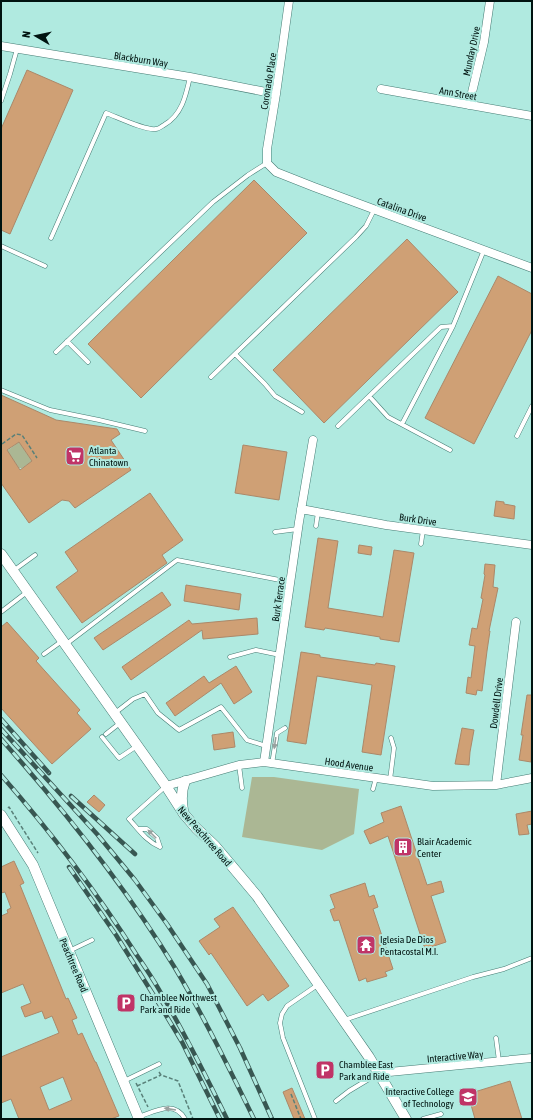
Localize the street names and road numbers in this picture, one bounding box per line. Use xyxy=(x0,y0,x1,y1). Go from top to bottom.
street label: Munday Drive xyxy=(461,25,482,77)
street label: Blackburn Way xyxy=(113,50,169,69)
street label: Coronado Place xyxy=(259,51,279,110)
street label: Ann Street xyxy=(438,85,478,102)
street label: Catalina Drive xyxy=(376,195,429,224)
street label: Burk Drive xyxy=(398,511,438,528)
street label: Burk Terrace xyxy=(270,575,287,622)
street label: Dowdell Drive xyxy=(488,676,505,729)
street label: Hood Avenue xyxy=(324,756,374,773)
street label: New Peachtree Road xyxy=(176,804,234,869)
street label: Peachtree Road xyxy=(57,936,90,994)
street label: Interactive Way xyxy=(426,1049,484,1064)

